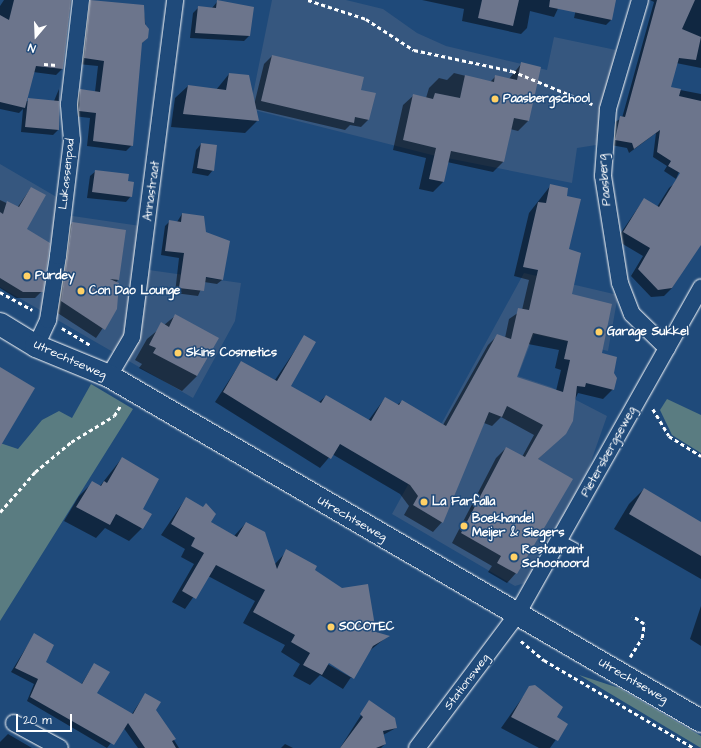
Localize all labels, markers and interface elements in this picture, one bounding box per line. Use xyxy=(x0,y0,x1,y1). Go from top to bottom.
north arrow xyxy=(16,16,56,56)
text: N xyxy=(26,40,38,56)
place label: Paasbergschool xyxy=(503,92,590,106)
marker: Paasbergschool xyxy=(490,94,500,104)
street label: Lukassenpad xyxy=(56,138,78,210)
street label: Paasberg xyxy=(596,154,614,206)
street label: Annastraat xyxy=(141,160,163,222)
place label: Purdey xyxy=(35,269,75,283)
marker: Purdey xyxy=(22,271,32,281)
place label: Con Dao Lounge xyxy=(89,284,180,298)
marker: Con Dao Lounge xyxy=(76,286,86,296)
place label: Garage Sukkel xyxy=(607,325,689,339)
marker: Garage Sukkel xyxy=(594,327,604,337)
street label: Utrechtseweg xyxy=(31,338,109,382)
place label: Skins Cosmetics xyxy=(186,346,277,360)
marker: Skins Cosmetics xyxy=(173,348,183,358)
street label: Pietersbergseweg xyxy=(578,404,640,500)
street label: Utrechtseweg xyxy=(315,493,389,545)
place label: La Farfalla xyxy=(432,495,495,509)
marker: La Farfalla xyxy=(419,497,429,507)
place label: Boekhandel Meijer & Siegers xyxy=(472,512,564,540)
marker: Boekhandel Meijer & Siegers xyxy=(459,521,469,531)
place label: Restaurant Schoonoord xyxy=(522,543,589,571)
marker: Restaurant Schoonoord xyxy=(509,552,519,562)
place label: SOCOTEC xyxy=(339,620,394,634)
marker: SOCOTEC xyxy=(326,622,336,632)
street label: Stationsweg xyxy=(441,651,493,713)
street label: Utrechtseweg xyxy=(596,655,670,707)
scale bar xyxy=(18,706,74,732)
text: 20 m xyxy=(23,712,52,729)

